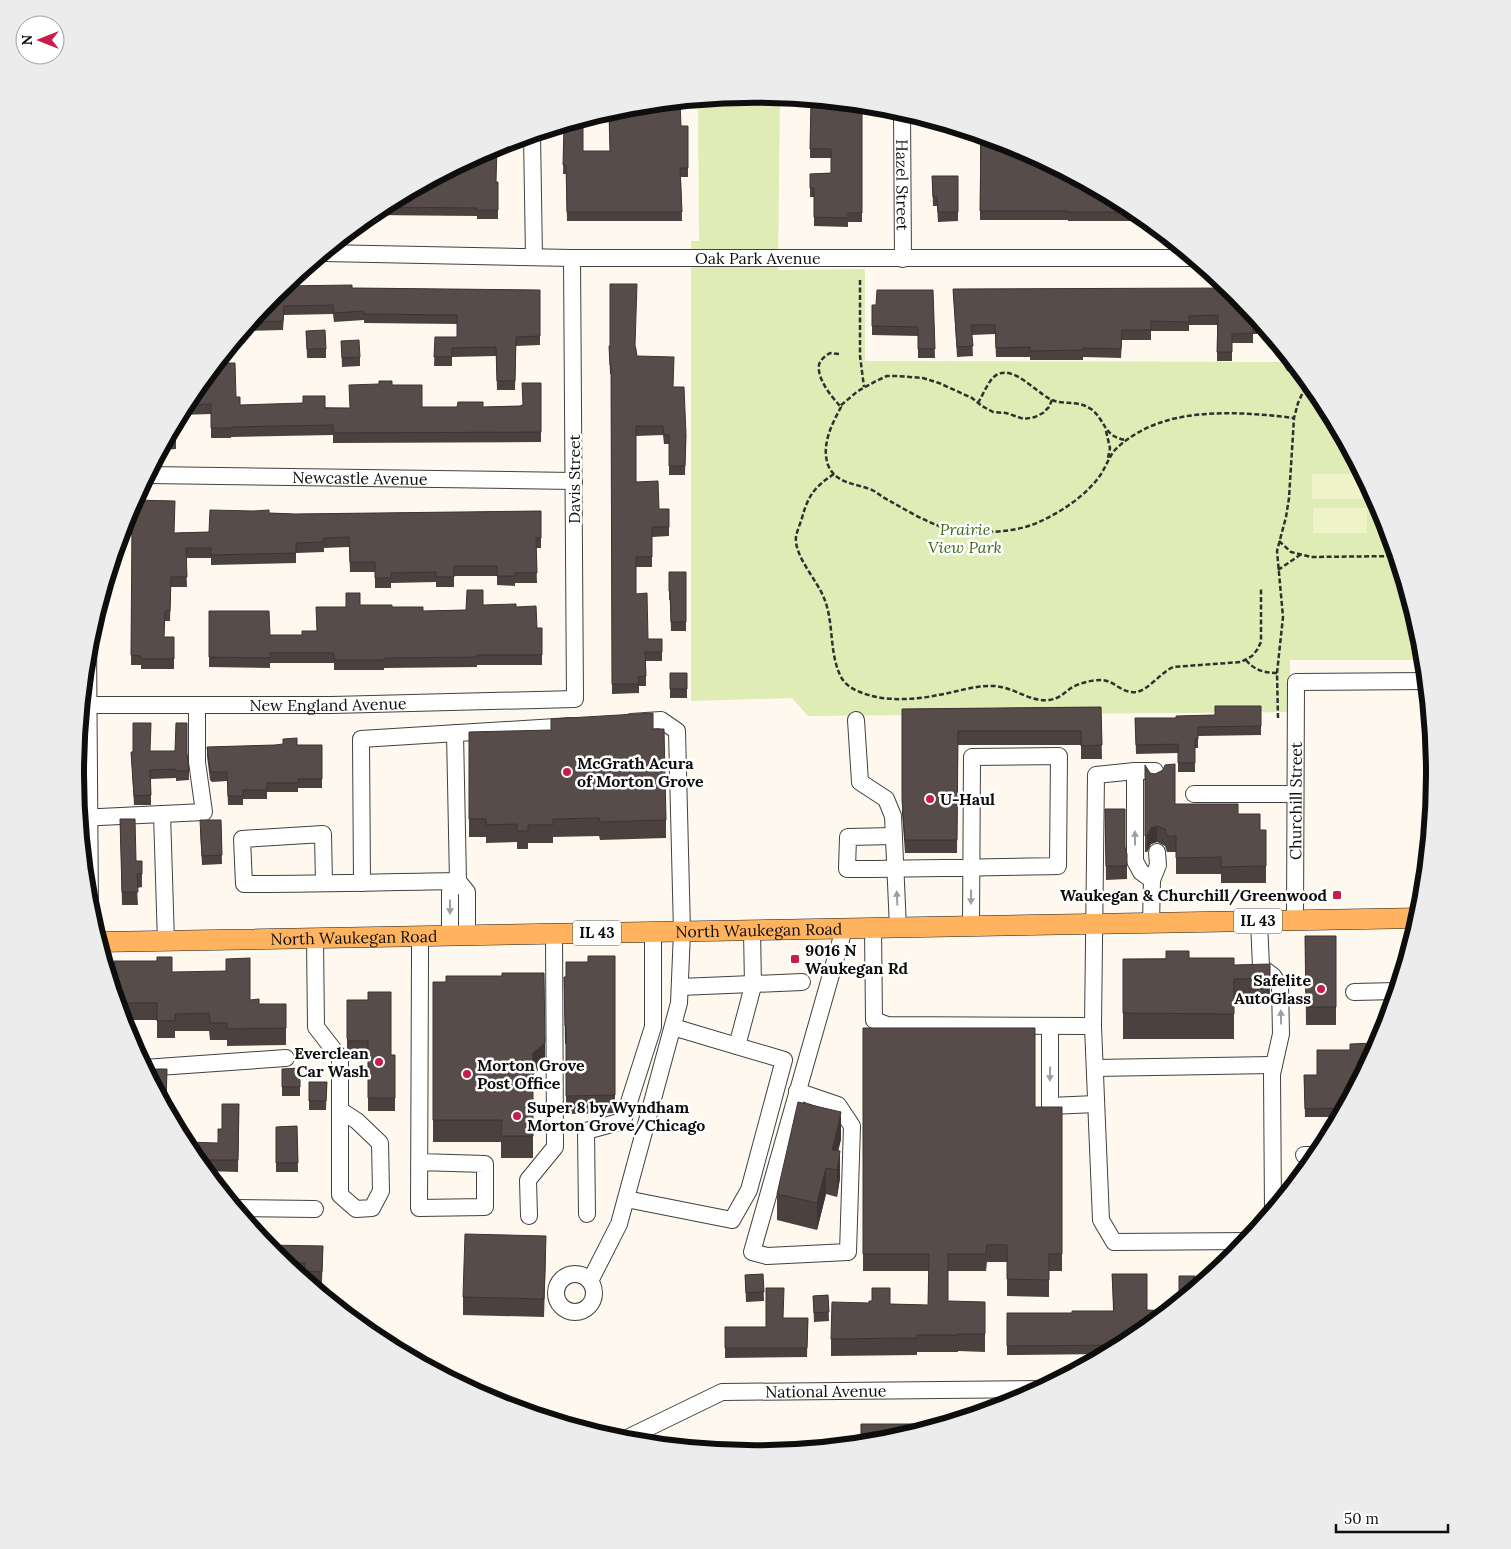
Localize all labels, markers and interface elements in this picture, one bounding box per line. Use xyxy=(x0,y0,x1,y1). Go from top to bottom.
north arrow xyxy=(15,15,65,65)
text: N xyxy=(18,34,36,45)
street label: Hazel Street xyxy=(892,139,913,232)
street label: Oak Park Avenue xyxy=(695,248,821,268)
street label: Davis Street xyxy=(564,433,584,524)
street label: Newcastle Avenue xyxy=(292,467,428,489)
park label: Prairie View Park xyxy=(928,519,1002,557)
street label: New England Avenue xyxy=(249,693,407,715)
street label: Churchill Street xyxy=(1285,741,1306,860)
place label: McGrath Acura of Morton Grove xyxy=(577,753,704,791)
marker: McGrath Acura of Morton Grove xyxy=(561,766,573,778)
place label: U-Haul xyxy=(940,789,995,809)
marker: U-Haul xyxy=(924,793,936,805)
one-way arrow xyxy=(1131,830,1139,846)
place label: Waukegan & Churchill/Greenwood xyxy=(1060,885,1327,906)
one-way arrow xyxy=(967,889,975,905)
marker: Waukegan & Churchill/Greenwood xyxy=(1331,889,1343,901)
one-way arrow xyxy=(892,890,900,906)
one-way arrow xyxy=(446,899,454,915)
road number: IL 43 xyxy=(1234,908,1282,934)
street label: North Waukegan Road xyxy=(675,918,843,942)
road number: IL 43 xyxy=(573,920,621,946)
street label: North Waukegan Road xyxy=(270,926,438,949)
place label: 9016 N Waukegan Rd xyxy=(805,940,908,978)
marker: 9016 N Waukegan Rd xyxy=(789,953,801,965)
place label: Safelite AutoGlass xyxy=(1234,970,1311,1008)
marker: Safelite AutoGlass xyxy=(1315,983,1327,995)
one-way arrow xyxy=(1277,1009,1285,1025)
place label: Everclean Car Wash xyxy=(294,1043,369,1081)
place label: Morton Grove Post Office xyxy=(477,1055,585,1093)
marker: Everclean Car Wash xyxy=(373,1056,385,1068)
one-way arrow xyxy=(1046,1067,1054,1083)
marker: Morton Grove Post Office xyxy=(461,1068,473,1080)
place label: Super 8 by Wyndham Morton Grove/Chicago xyxy=(527,1097,705,1136)
marker: Super 8 by Wyndham Morton Grove/Chicago xyxy=(511,1110,523,1122)
street label: National Avenue xyxy=(765,1380,887,1402)
scale bar xyxy=(1336,1502,1448,1534)
text: 50 m xyxy=(1344,1509,1379,1528)

